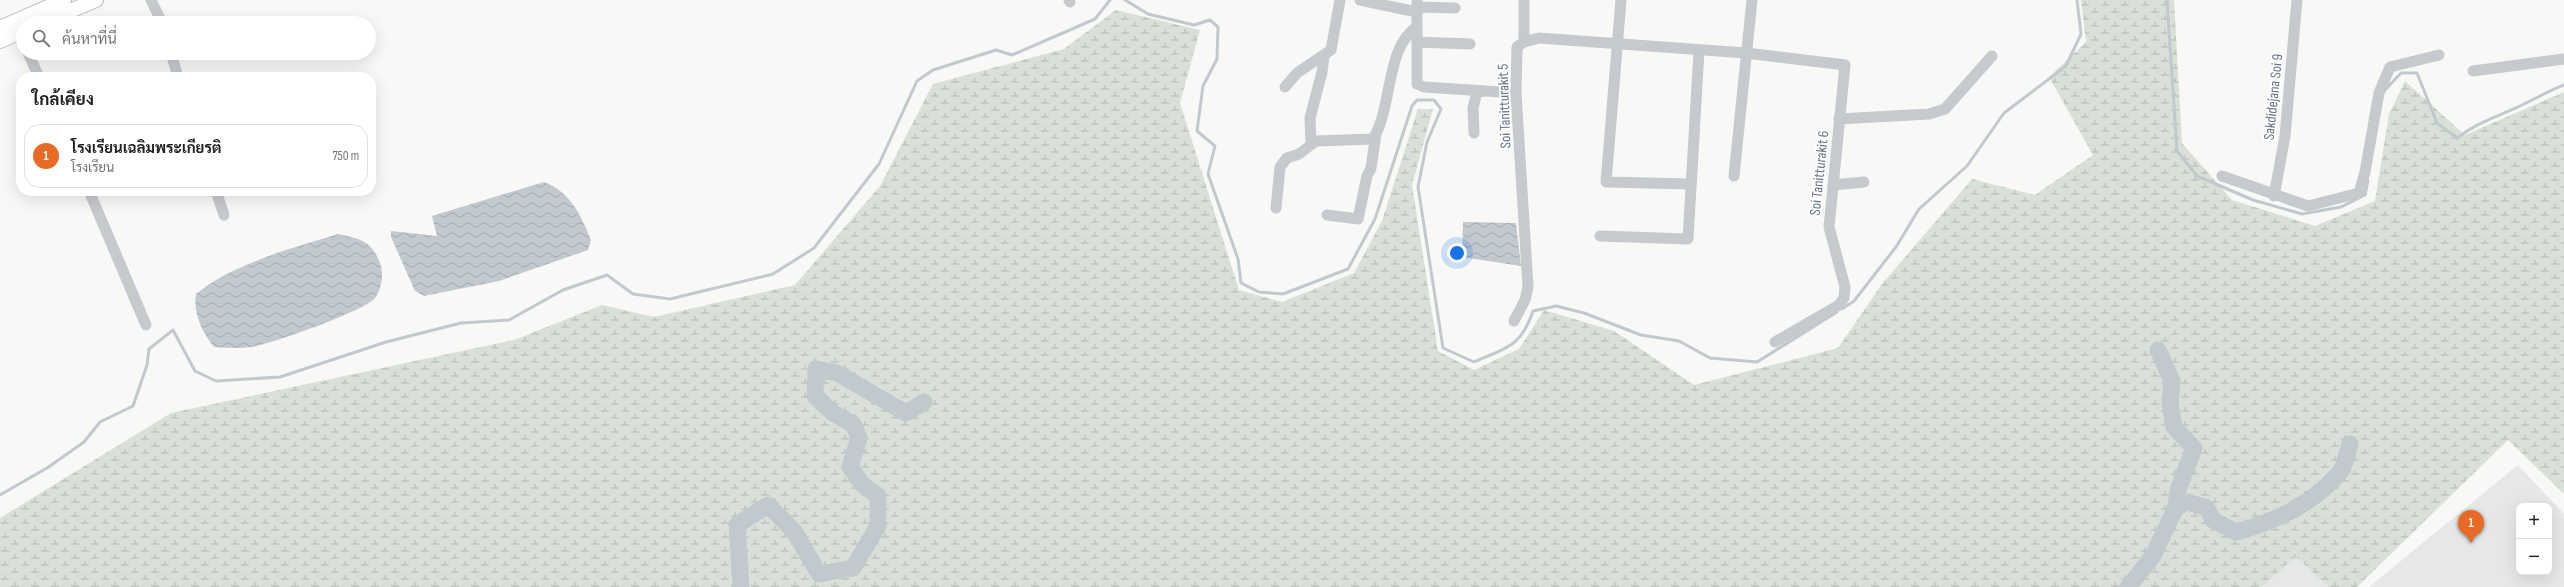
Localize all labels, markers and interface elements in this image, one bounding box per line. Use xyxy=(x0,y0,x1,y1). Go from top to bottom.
search box xyxy=(16,16,376,60)
icon: search xyxy=(30,27,52,49)
text: ค้นหาที่นี่ xyxy=(62,30,117,49)
street label: Sakdidejana Soi 9 xyxy=(2260,53,2287,141)
street label: Soi Tanitturakit 5 xyxy=(1494,63,1515,149)
text: ใกล้เคียง xyxy=(32,90,94,110)
street label: Soi Tanitturakit 6 xyxy=(1806,130,1833,216)
text: โรงเรียนเฉลิมพระเกียรติ xyxy=(71,139,221,158)
text: 1 xyxy=(43,148,49,164)
text: 750 m xyxy=(332,148,359,164)
text: โรงเรียน xyxy=(71,160,114,176)
your location xyxy=(1447,243,1467,263)
map controls xyxy=(2516,503,2552,575)
button: + xyxy=(2516,503,2552,539)
pin: 1 xyxy=(2458,510,2484,543)
button: − xyxy=(2516,539,2552,575)

